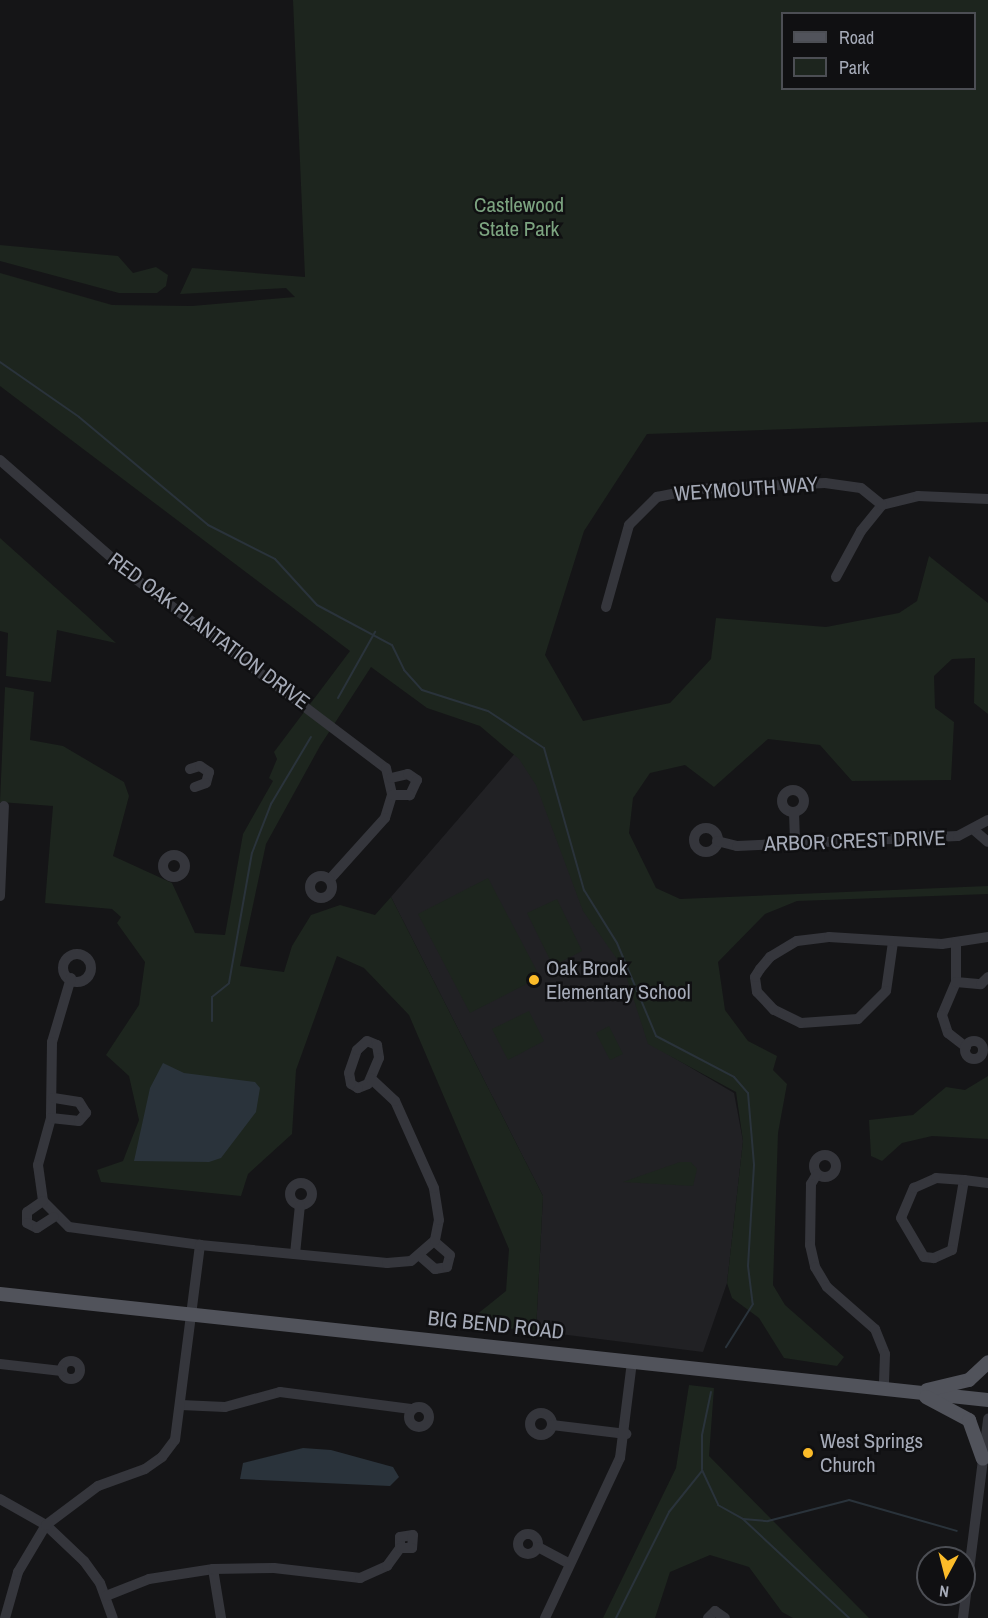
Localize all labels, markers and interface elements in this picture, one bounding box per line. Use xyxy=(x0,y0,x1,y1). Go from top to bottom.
legend xyxy=(781,12,976,90)
text: Road xyxy=(839,25,874,50)
text: Park xyxy=(839,55,869,80)
park label: Castlewood State Park xyxy=(474,192,564,242)
street label: WEYMOUTH WAY xyxy=(673,471,819,507)
street label: RED OAK PLANTATION DRIVE xyxy=(103,547,315,715)
street label: ARBOR CREST DRIVE xyxy=(764,825,946,857)
place label: Oak Brook Elementary School xyxy=(546,955,691,1005)
marker: Oak Brook Elementary School xyxy=(527,973,541,987)
street label: BIG BEND ROAD xyxy=(427,1305,565,1345)
place label: West Springs Church xyxy=(820,1428,923,1478)
marker: West Springs Church xyxy=(801,1446,815,1460)
north arrow xyxy=(916,1546,976,1606)
text: N xyxy=(938,1580,950,1603)

